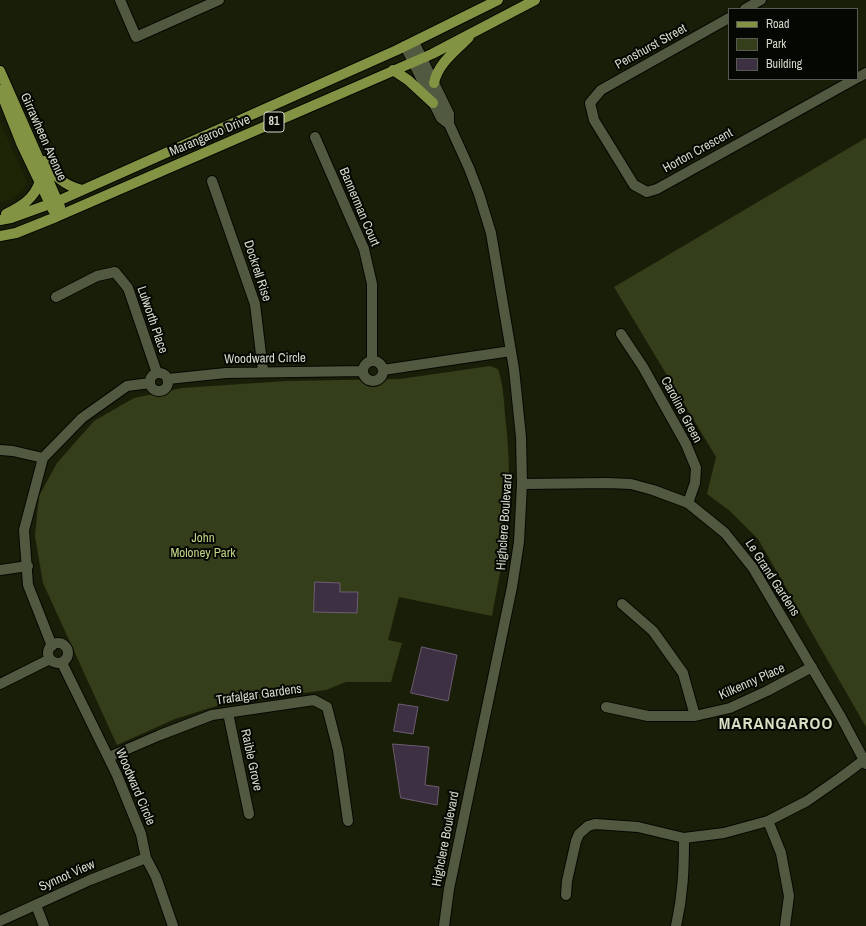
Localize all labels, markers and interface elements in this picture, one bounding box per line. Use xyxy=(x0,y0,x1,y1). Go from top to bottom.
legend xyxy=(728,8,858,80)
text: Road xyxy=(766,16,790,32)
street label: Penshurst Street xyxy=(612,21,690,73)
text: Park xyxy=(766,36,786,52)
text: Building xyxy=(766,56,802,72)
street label: Girrawheen Avenue xyxy=(17,91,69,183)
street label: Marangaroo Drive xyxy=(167,112,253,160)
road number: 81 xyxy=(264,112,284,132)
street label: Horton Crescent xyxy=(660,125,736,177)
street label: Bannerman Court xyxy=(335,165,383,249)
street label: Dockrell Rise xyxy=(240,238,274,304)
street label: Lulworth Place xyxy=(133,284,171,356)
street label: Woodward Circle xyxy=(224,350,306,368)
street label: Caroline Green xyxy=(657,374,705,446)
street label: Highclere Boulevard xyxy=(494,473,516,571)
park label: John Moloney Park xyxy=(170,531,236,562)
street label: Le Grand Gardens xyxy=(741,537,803,619)
street label: Kilkenny Place xyxy=(717,661,787,703)
street label: Trafalgar Gardens xyxy=(215,681,303,709)
district label: MARANGAROO xyxy=(719,714,833,734)
street label: Raible Grove xyxy=(237,728,265,792)
street label: Woodward Circle xyxy=(112,746,158,828)
street label: Highclere Boulevard xyxy=(429,790,463,888)
street label: Synnot View xyxy=(37,857,97,895)

